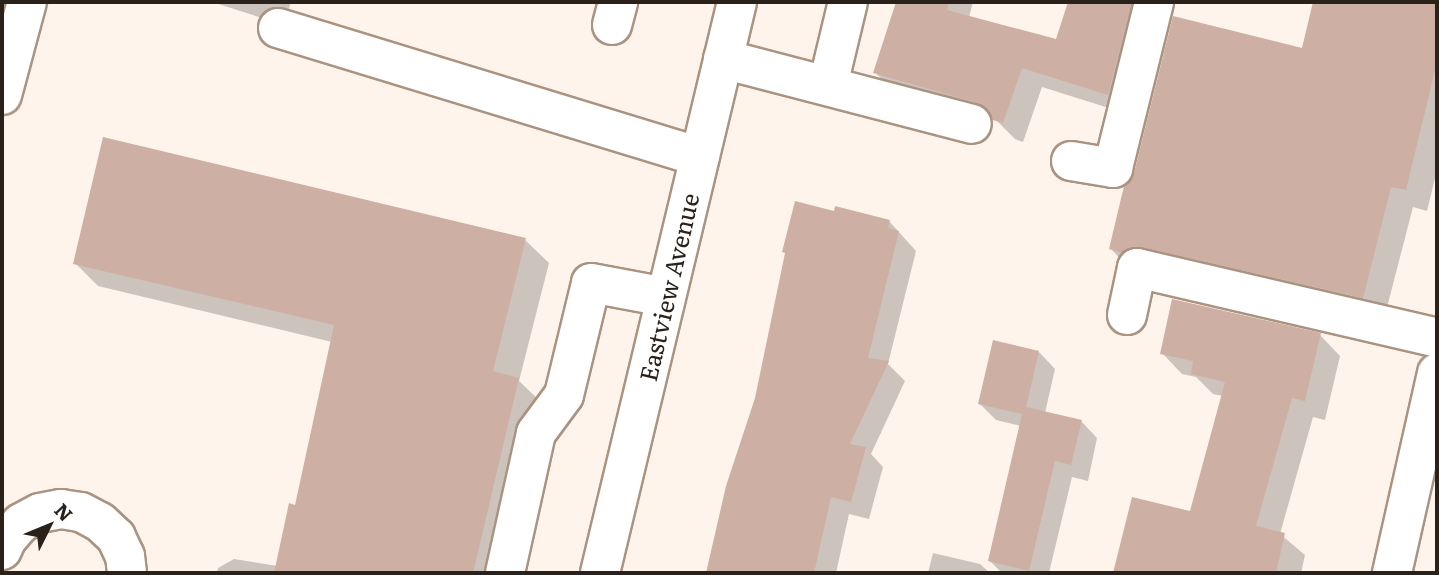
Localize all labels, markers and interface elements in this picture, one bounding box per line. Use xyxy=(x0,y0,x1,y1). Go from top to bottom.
street label: Eastview Avenue xyxy=(632,190,704,384)
north arrow xyxy=(14,491,84,561)
text: N xyxy=(49,496,80,527)

